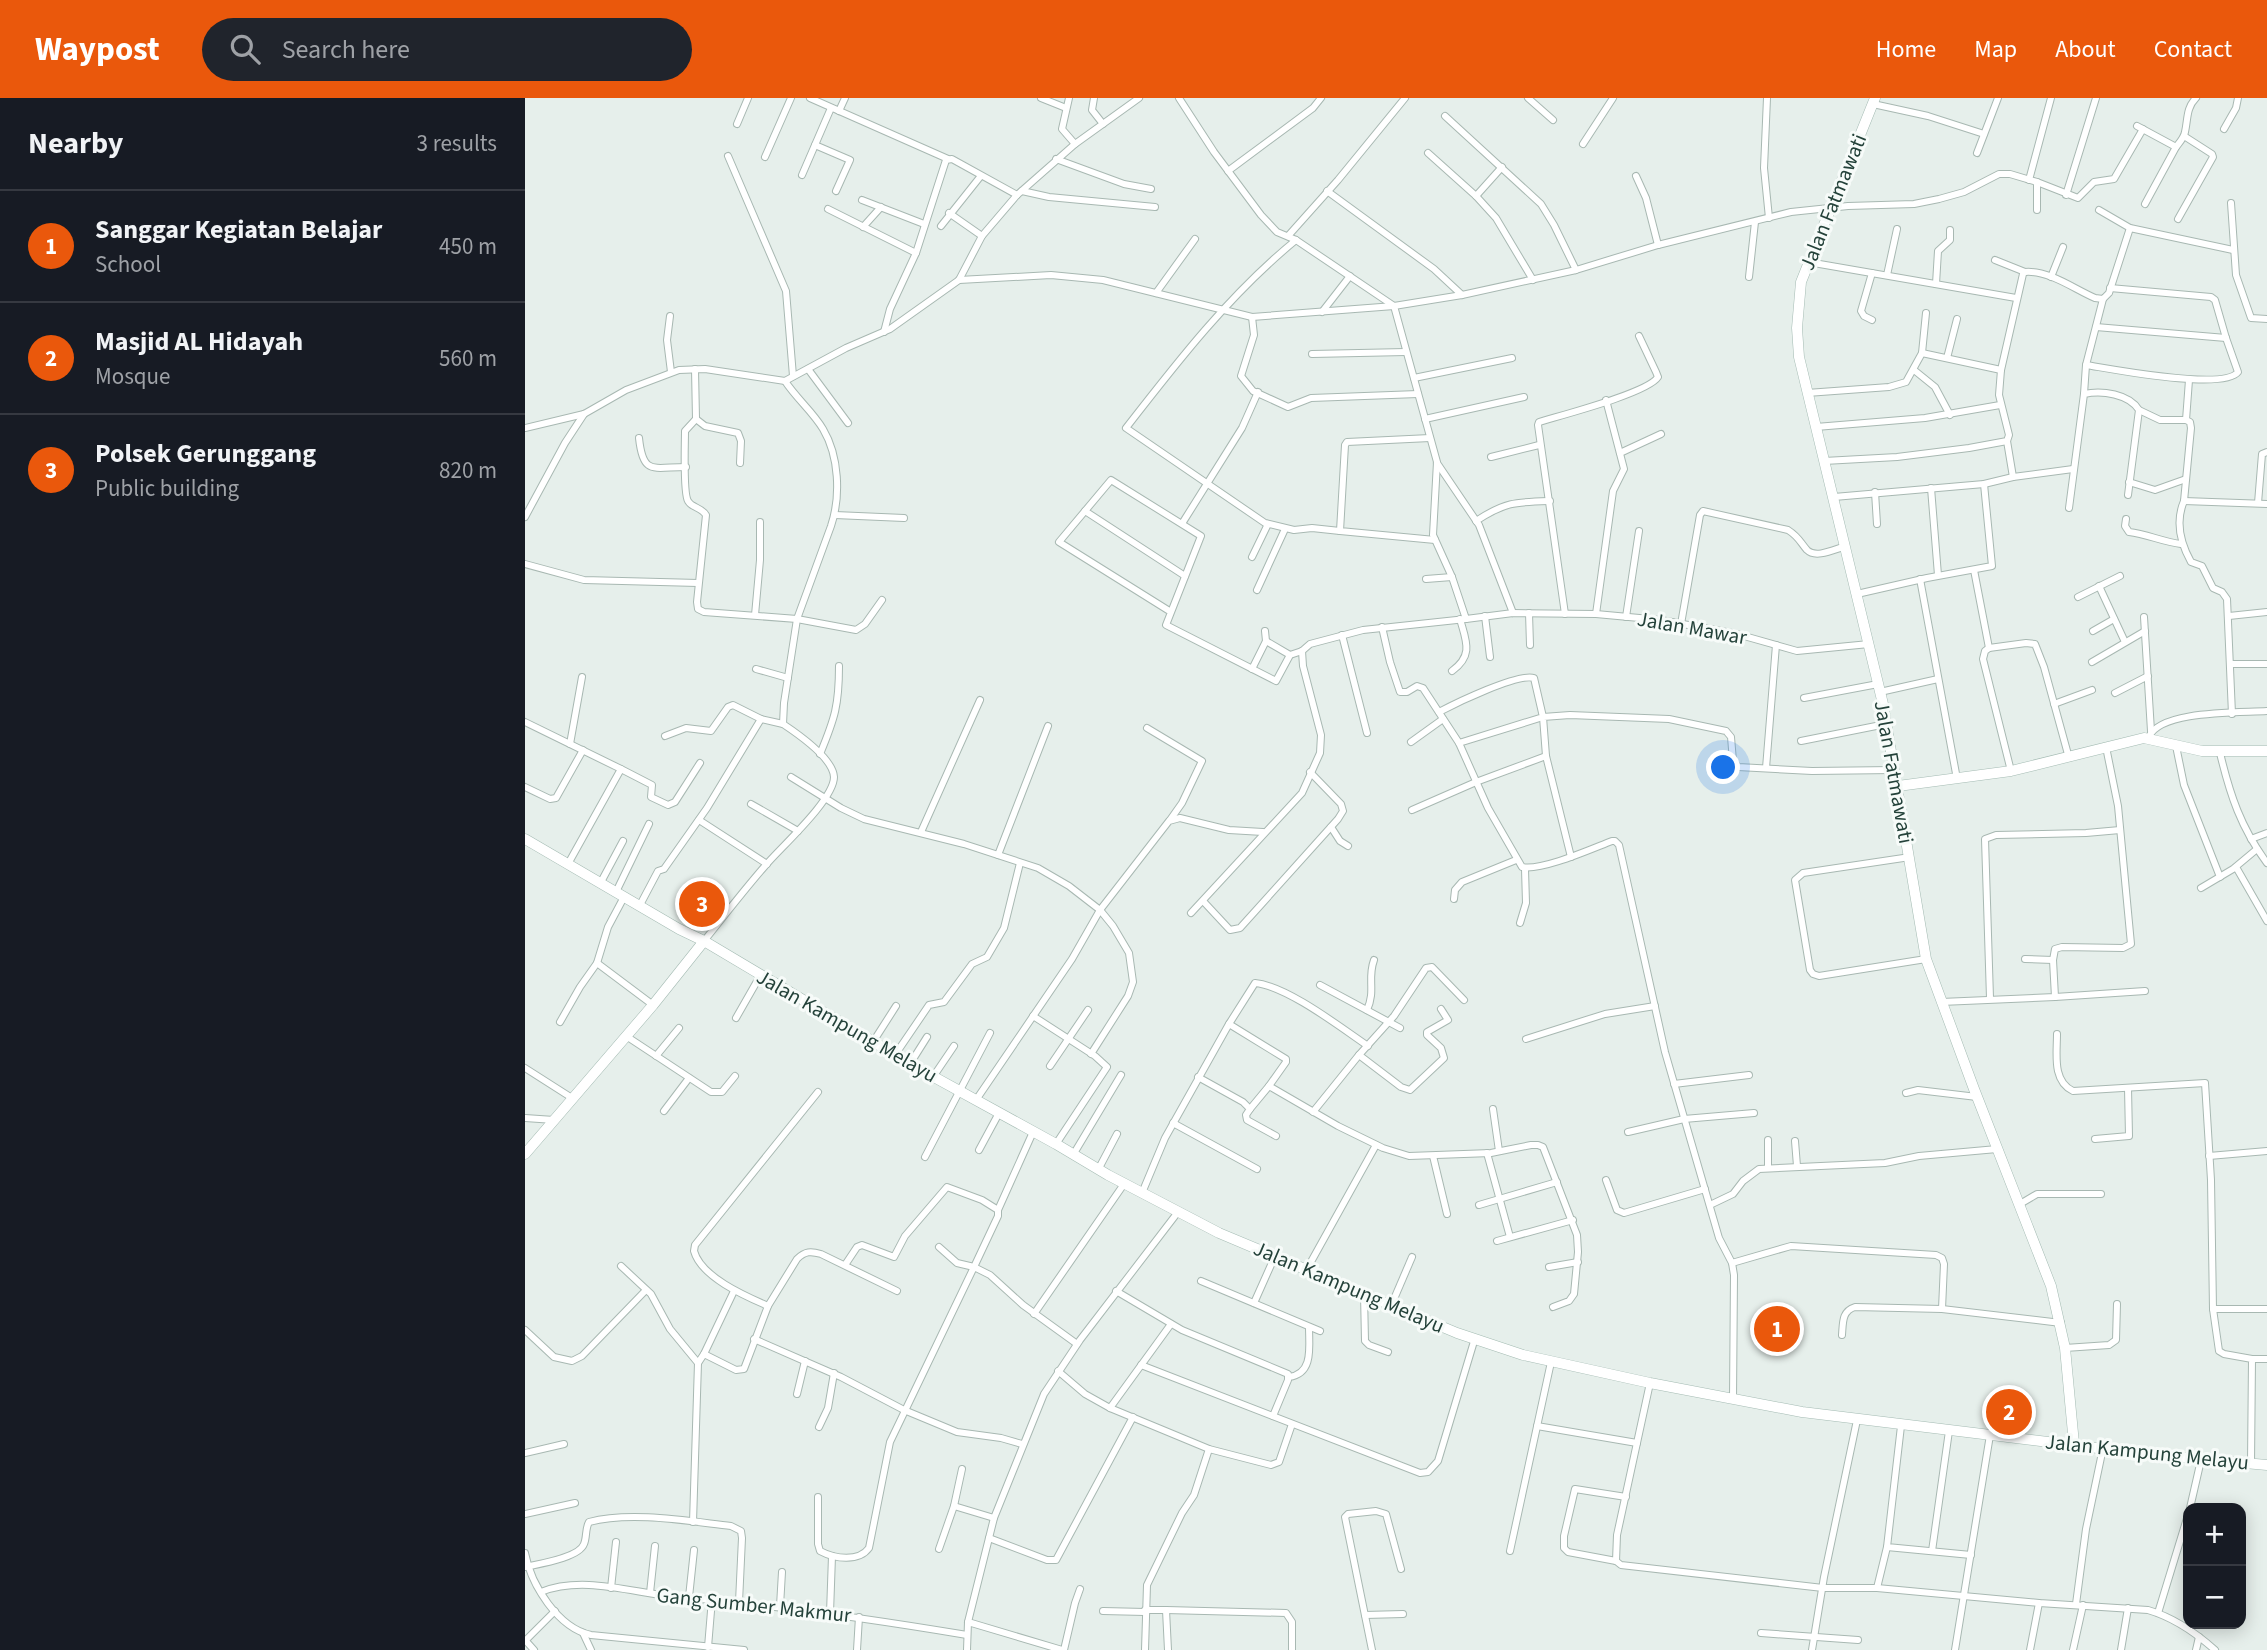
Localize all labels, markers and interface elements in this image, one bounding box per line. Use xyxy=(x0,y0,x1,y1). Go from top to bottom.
search box xyxy=(202,18,692,81)
text: Waypost xyxy=(35,26,160,73)
icon: search xyxy=(226,30,264,68)
text: Search here xyxy=(282,31,410,68)
text: Home xyxy=(1876,32,1936,67)
text: Map xyxy=(1974,32,2017,67)
text: About xyxy=(2055,32,2116,67)
text: Contact xyxy=(2154,32,2232,67)
text: Nearby xyxy=(28,122,123,165)
text: 3 results xyxy=(417,127,497,160)
street label: Jalan Fatmawati xyxy=(1792,129,1874,275)
text: Sanggar Kegiatan Belajar xyxy=(95,211,382,248)
text: 1 xyxy=(45,230,57,263)
text: 450 m xyxy=(439,230,497,263)
text: School xyxy=(95,248,161,281)
text: Masjid AL Hidayah xyxy=(95,323,303,360)
text: 2 xyxy=(45,342,57,375)
text: 560 m xyxy=(439,342,497,375)
text: Mosque xyxy=(95,360,170,393)
text: Polsek Gerunggang xyxy=(95,435,316,472)
text: 3 xyxy=(45,454,57,487)
text: 820 m xyxy=(439,454,497,487)
text: Public building xyxy=(95,472,239,505)
street label: Jalan Mawar xyxy=(1635,604,1750,653)
street label: Jalan Fatmawati xyxy=(1867,698,1921,846)
your location xyxy=(1706,750,1740,784)
pin: 3 xyxy=(679,878,725,930)
street label: Jalan Kampung Melayu xyxy=(751,962,943,1090)
street label: Jalan Kampung Melayu xyxy=(1249,1233,1449,1341)
pin: 1 xyxy=(1754,1303,1800,1355)
pin: 2 xyxy=(1986,1386,2032,1438)
street label: Jalan Kampung Melayu xyxy=(2044,1426,2250,1478)
map controls xyxy=(2183,1503,2246,1629)
button: + xyxy=(2183,1503,2246,1566)
button: − xyxy=(2183,1566,2246,1629)
street label: Gang Sumber Makmur xyxy=(655,1580,854,1630)

